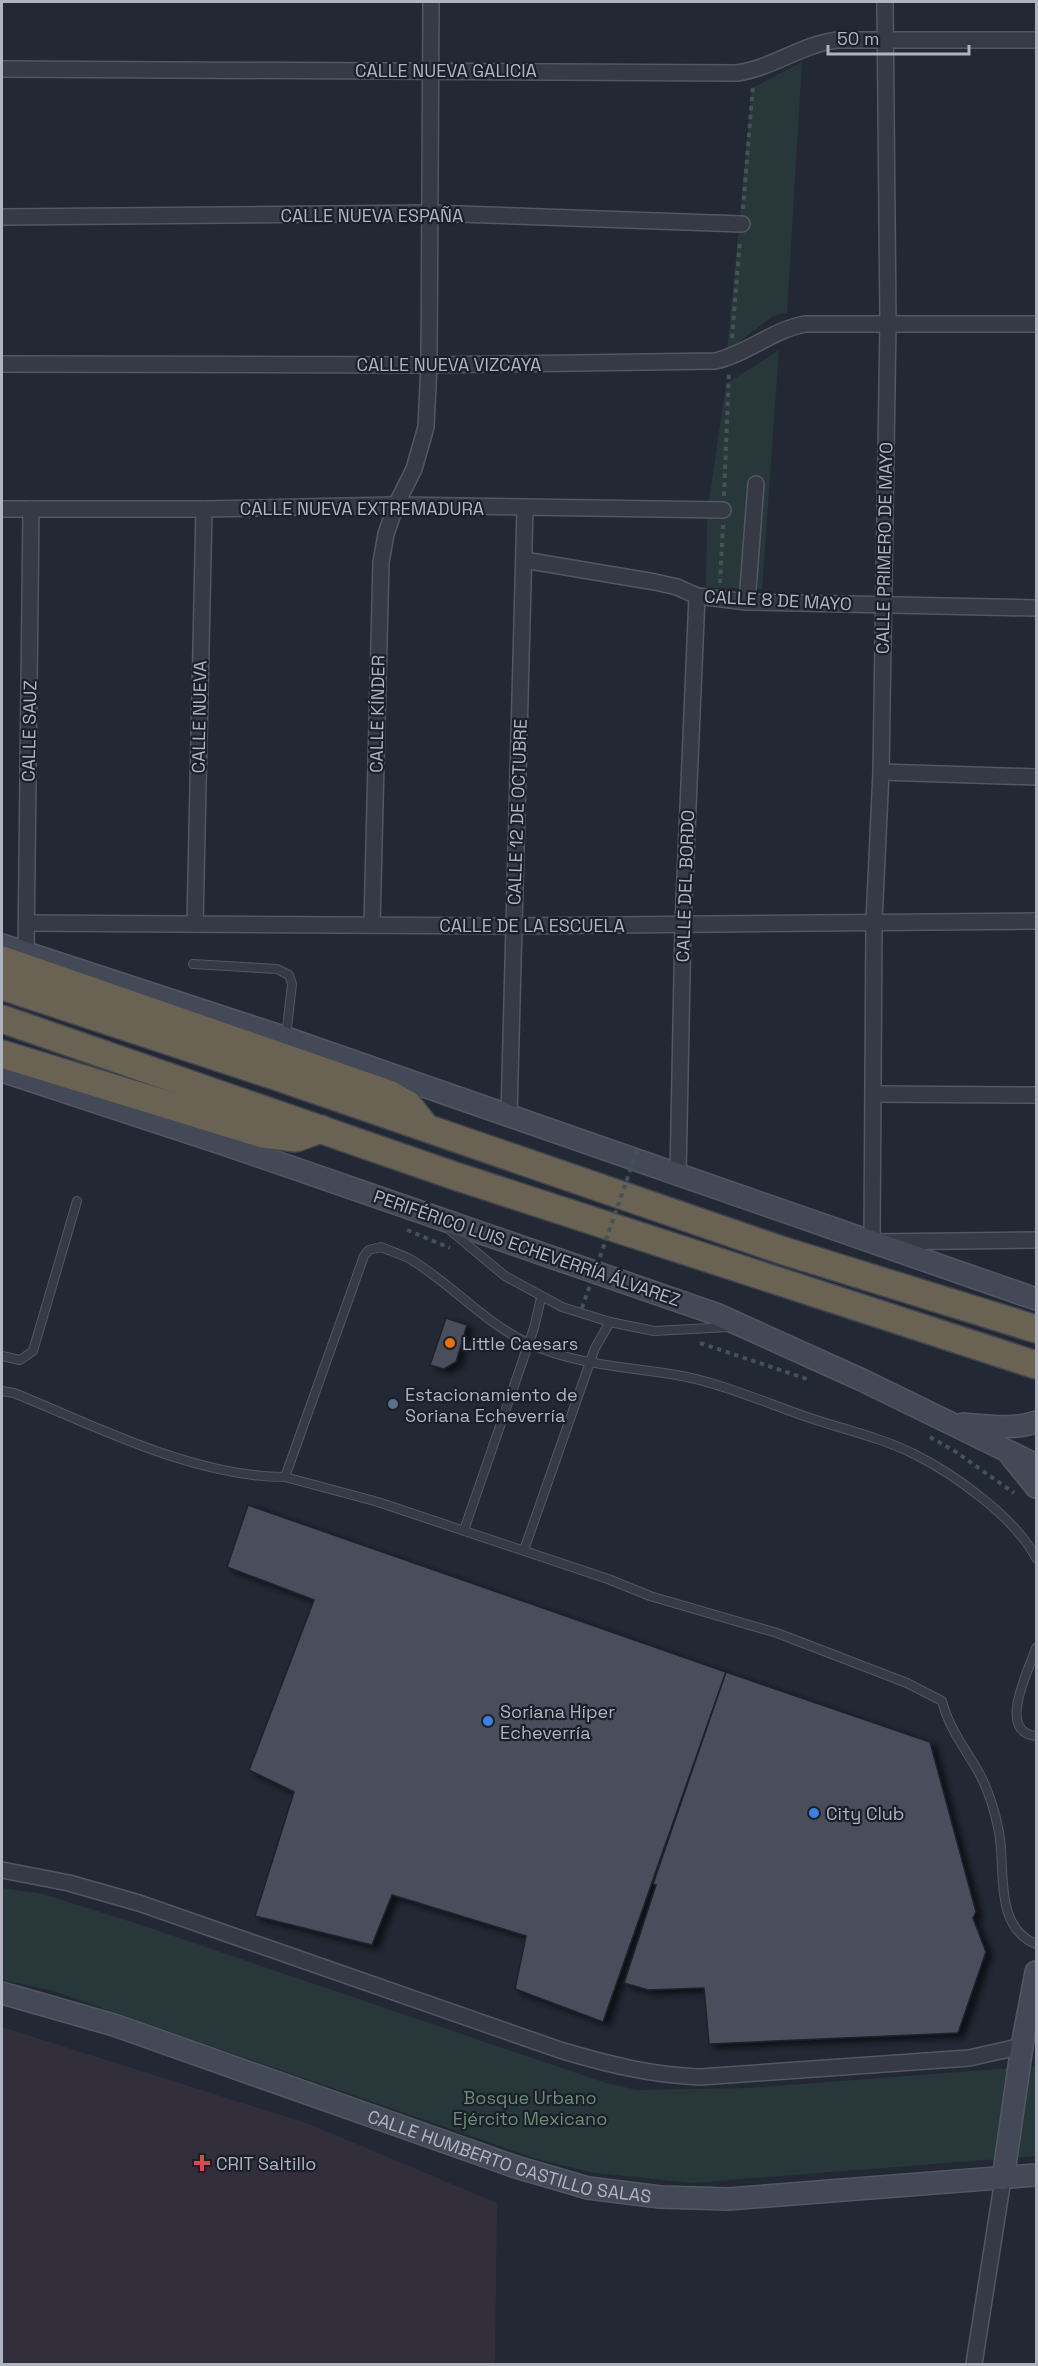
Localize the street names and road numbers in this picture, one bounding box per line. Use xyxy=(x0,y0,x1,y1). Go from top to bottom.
street label: CALLE NUEVA GALICIA xyxy=(355,59,537,82)
street label: CALLE NUEVA ESPAÑA xyxy=(281,204,463,227)
street label: CALLE NUEVA VIZCAYA xyxy=(357,353,541,376)
street label: CALLE PRIMERO DE MAYO xyxy=(871,442,897,654)
street label: CALLE NUEVA EXTREMADURA xyxy=(240,497,484,520)
street label: CALLE 8 DE MAYO xyxy=(704,585,852,615)
street label: CALLE KÍNDER xyxy=(364,655,390,773)
street label: CALLE NUEVA xyxy=(187,660,211,774)
street label: CALLE SAUZ xyxy=(17,680,41,782)
street label: CALLE 12 DE OCTUBRE xyxy=(502,719,532,905)
street label: CALLE DEL BORDO xyxy=(671,809,699,963)
street label: CALLE DE LA ESCUELA xyxy=(439,914,625,937)
street label: PERIFÉRICO LUIS ECHEVERRÍA ÁLVAREZ xyxy=(371,1185,683,1311)
street label: CALLE HUMBERTO CASTILLO SALAS xyxy=(365,2104,653,2207)

